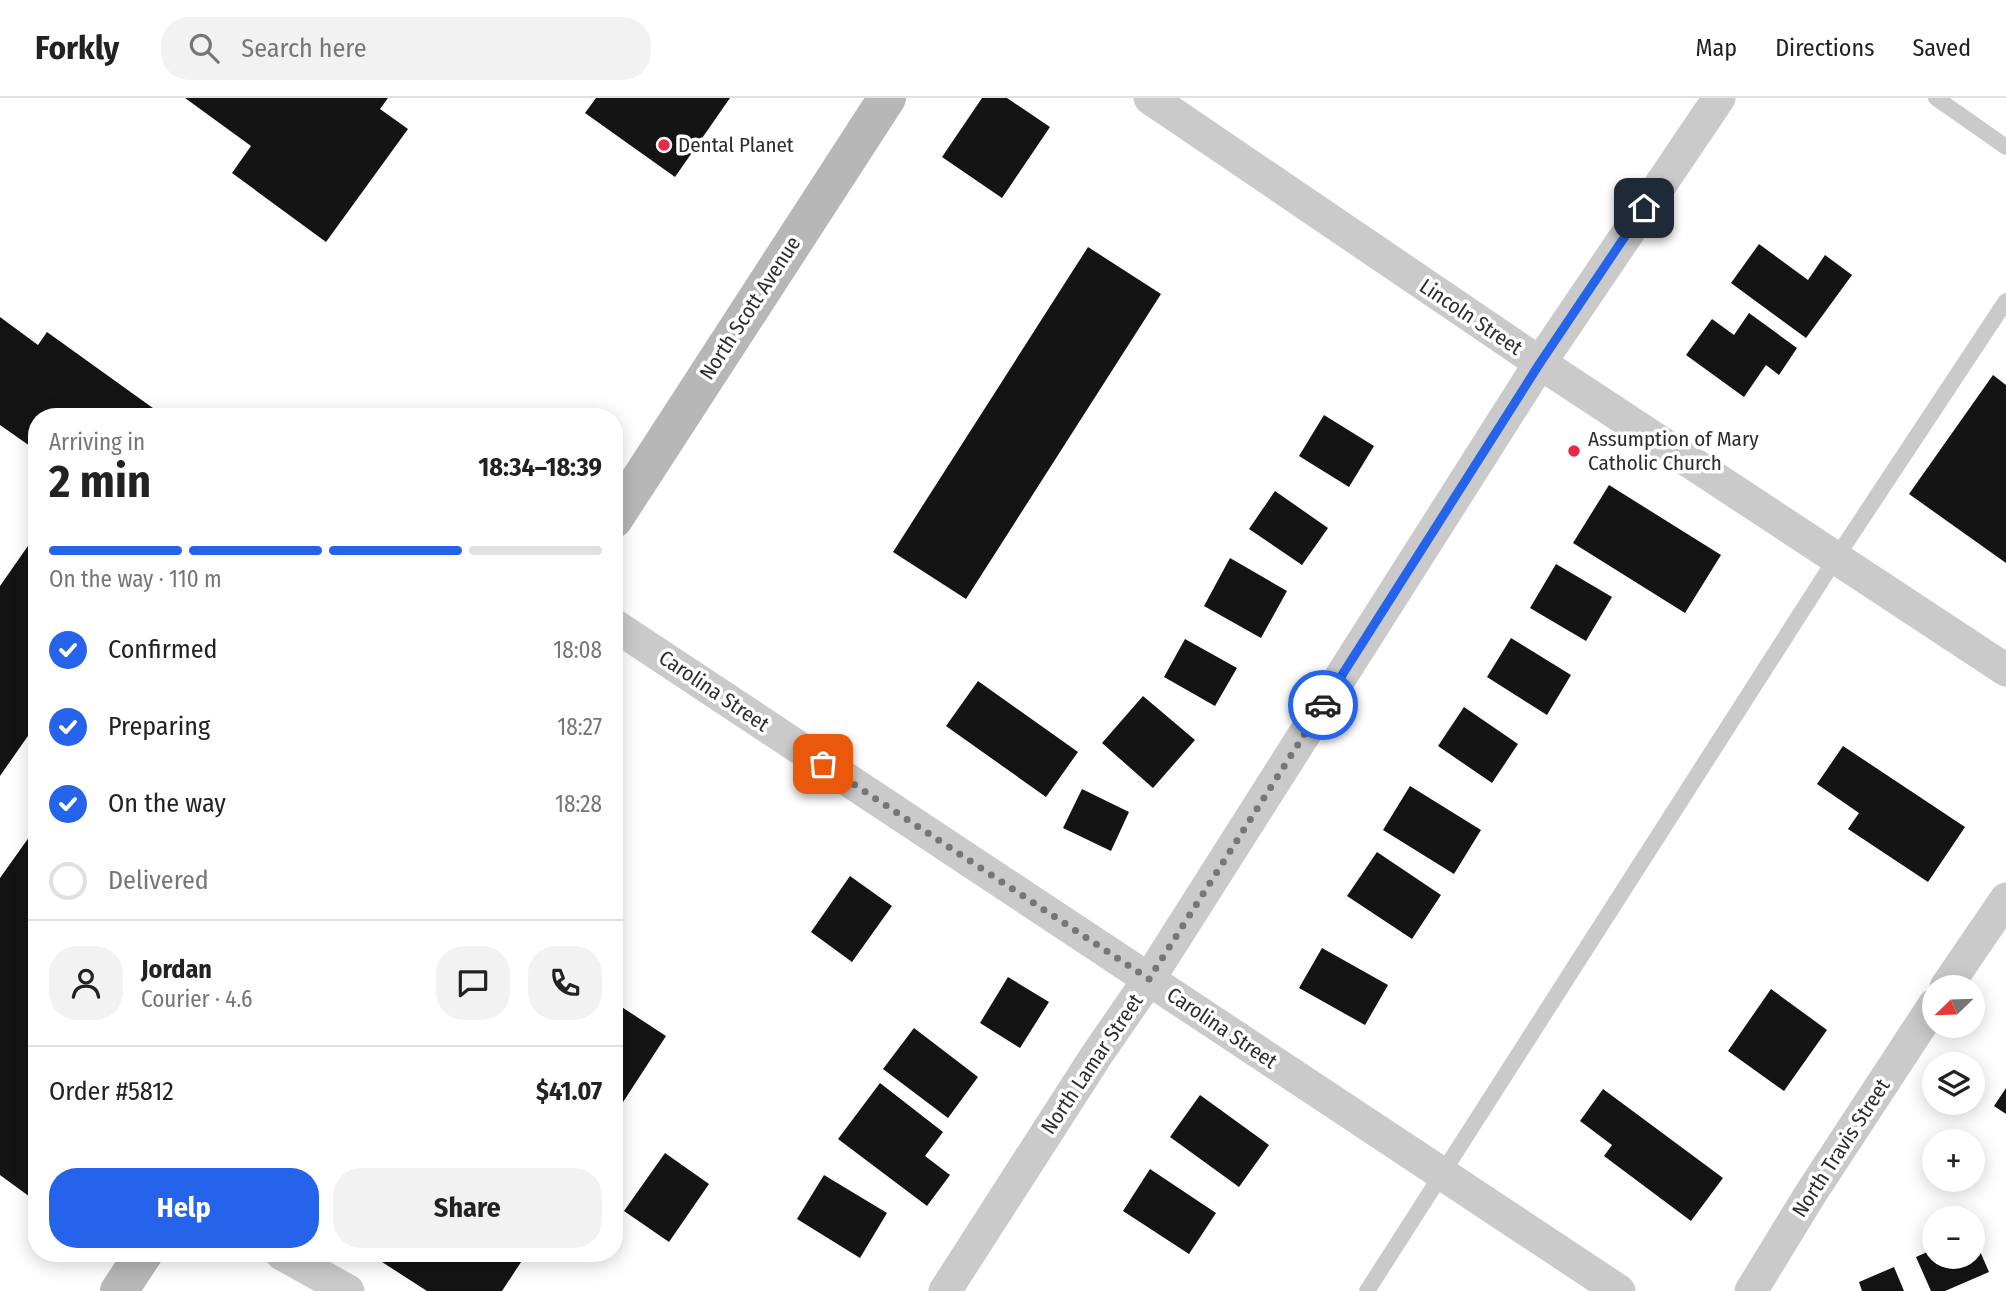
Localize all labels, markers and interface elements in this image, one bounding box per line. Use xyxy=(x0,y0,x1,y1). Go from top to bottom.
search box xyxy=(161,17,651,80)
text: Forkly xyxy=(35,28,119,68)
icon: search xyxy=(185,29,223,67)
text: Search here xyxy=(241,33,367,64)
text: Map xyxy=(1696,34,1737,62)
text: Directions xyxy=(1775,34,1874,62)
text: Saved xyxy=(1912,34,1971,62)
place label: Dental Planet xyxy=(678,132,794,158)
marker: Dental Planet xyxy=(656,137,672,153)
pin xyxy=(1614,178,1674,238)
icon: home xyxy=(1625,189,1663,227)
street label: North Scott Avenue xyxy=(694,231,806,385)
street label: Lincoln Street xyxy=(1415,273,1527,361)
place label: Assumption of Mary Catholic Church xyxy=(1588,426,1759,476)
text: Arriving in xyxy=(49,428,145,456)
marker: Assumption of Mary Catholic Church xyxy=(1566,443,1582,459)
text: 18:34–18:39 xyxy=(478,452,602,483)
text: 2 min xyxy=(49,454,151,509)
text: On the way · 110 m xyxy=(49,565,222,593)
icon: check xyxy=(49,631,87,669)
text: Confirmed xyxy=(108,634,218,665)
text: 18:08 xyxy=(553,636,602,664)
street label: Carolina Street xyxy=(654,645,774,737)
courier xyxy=(1288,670,1358,740)
icon: car xyxy=(1304,686,1342,724)
icon: check xyxy=(49,708,87,746)
text: Preparing xyxy=(108,711,210,742)
text: 18:27 xyxy=(557,713,602,741)
pin xyxy=(793,734,853,794)
icon: bag xyxy=(804,745,842,783)
icon: check xyxy=(49,785,87,823)
text: On the way xyxy=(108,788,226,819)
text: 18:28 xyxy=(555,790,602,818)
text: Delivered xyxy=(108,865,209,896)
button: person xyxy=(49,946,123,1020)
button: chat xyxy=(436,946,510,1020)
button: phone xyxy=(528,946,602,1020)
text: Jordan xyxy=(141,954,212,985)
north arrow xyxy=(1922,975,1984,1038)
map controls xyxy=(1922,975,1985,1269)
street label: Carolina Street xyxy=(1162,982,1282,1074)
text: Courier · 4.6 xyxy=(141,985,252,1013)
street label: North Lamar Street xyxy=(1035,989,1149,1139)
button: layers xyxy=(1922,1052,1985,1115)
street label: North Travis Street xyxy=(1787,1074,1896,1222)
text: Order #5812 xyxy=(49,1076,174,1107)
text: $41.07 xyxy=(536,1076,602,1107)
button: + xyxy=(1922,1129,1985,1192)
button: Help xyxy=(49,1168,319,1248)
button: Share xyxy=(333,1168,602,1248)
button: − xyxy=(1922,1206,1985,1269)

